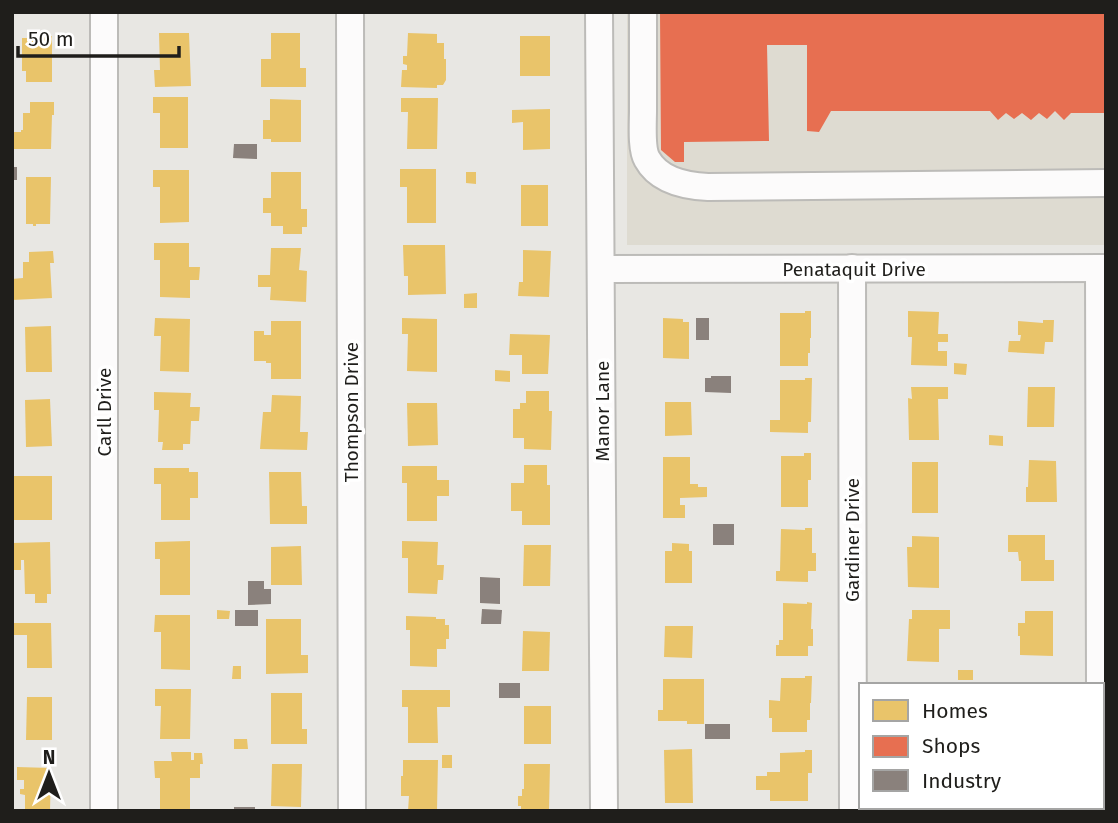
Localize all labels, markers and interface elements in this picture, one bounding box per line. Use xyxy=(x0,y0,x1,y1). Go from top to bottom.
scale bar xyxy=(18,14,178,58)
text: 50 m xyxy=(28,26,74,52)
street label: Penataquit Drive xyxy=(782,258,926,281)
street label: Thompson Drive xyxy=(340,342,363,482)
street label: Manor Lane xyxy=(591,361,614,461)
street label: Carll Drive xyxy=(93,368,116,456)
street label: Gardiner Drive xyxy=(841,478,864,602)
legend xyxy=(859,683,1104,809)
text: Homes xyxy=(922,698,988,724)
text: Shops xyxy=(922,733,980,759)
north arrow xyxy=(14,739,84,809)
text: N xyxy=(43,746,55,769)
text: Industry xyxy=(922,768,1002,794)

